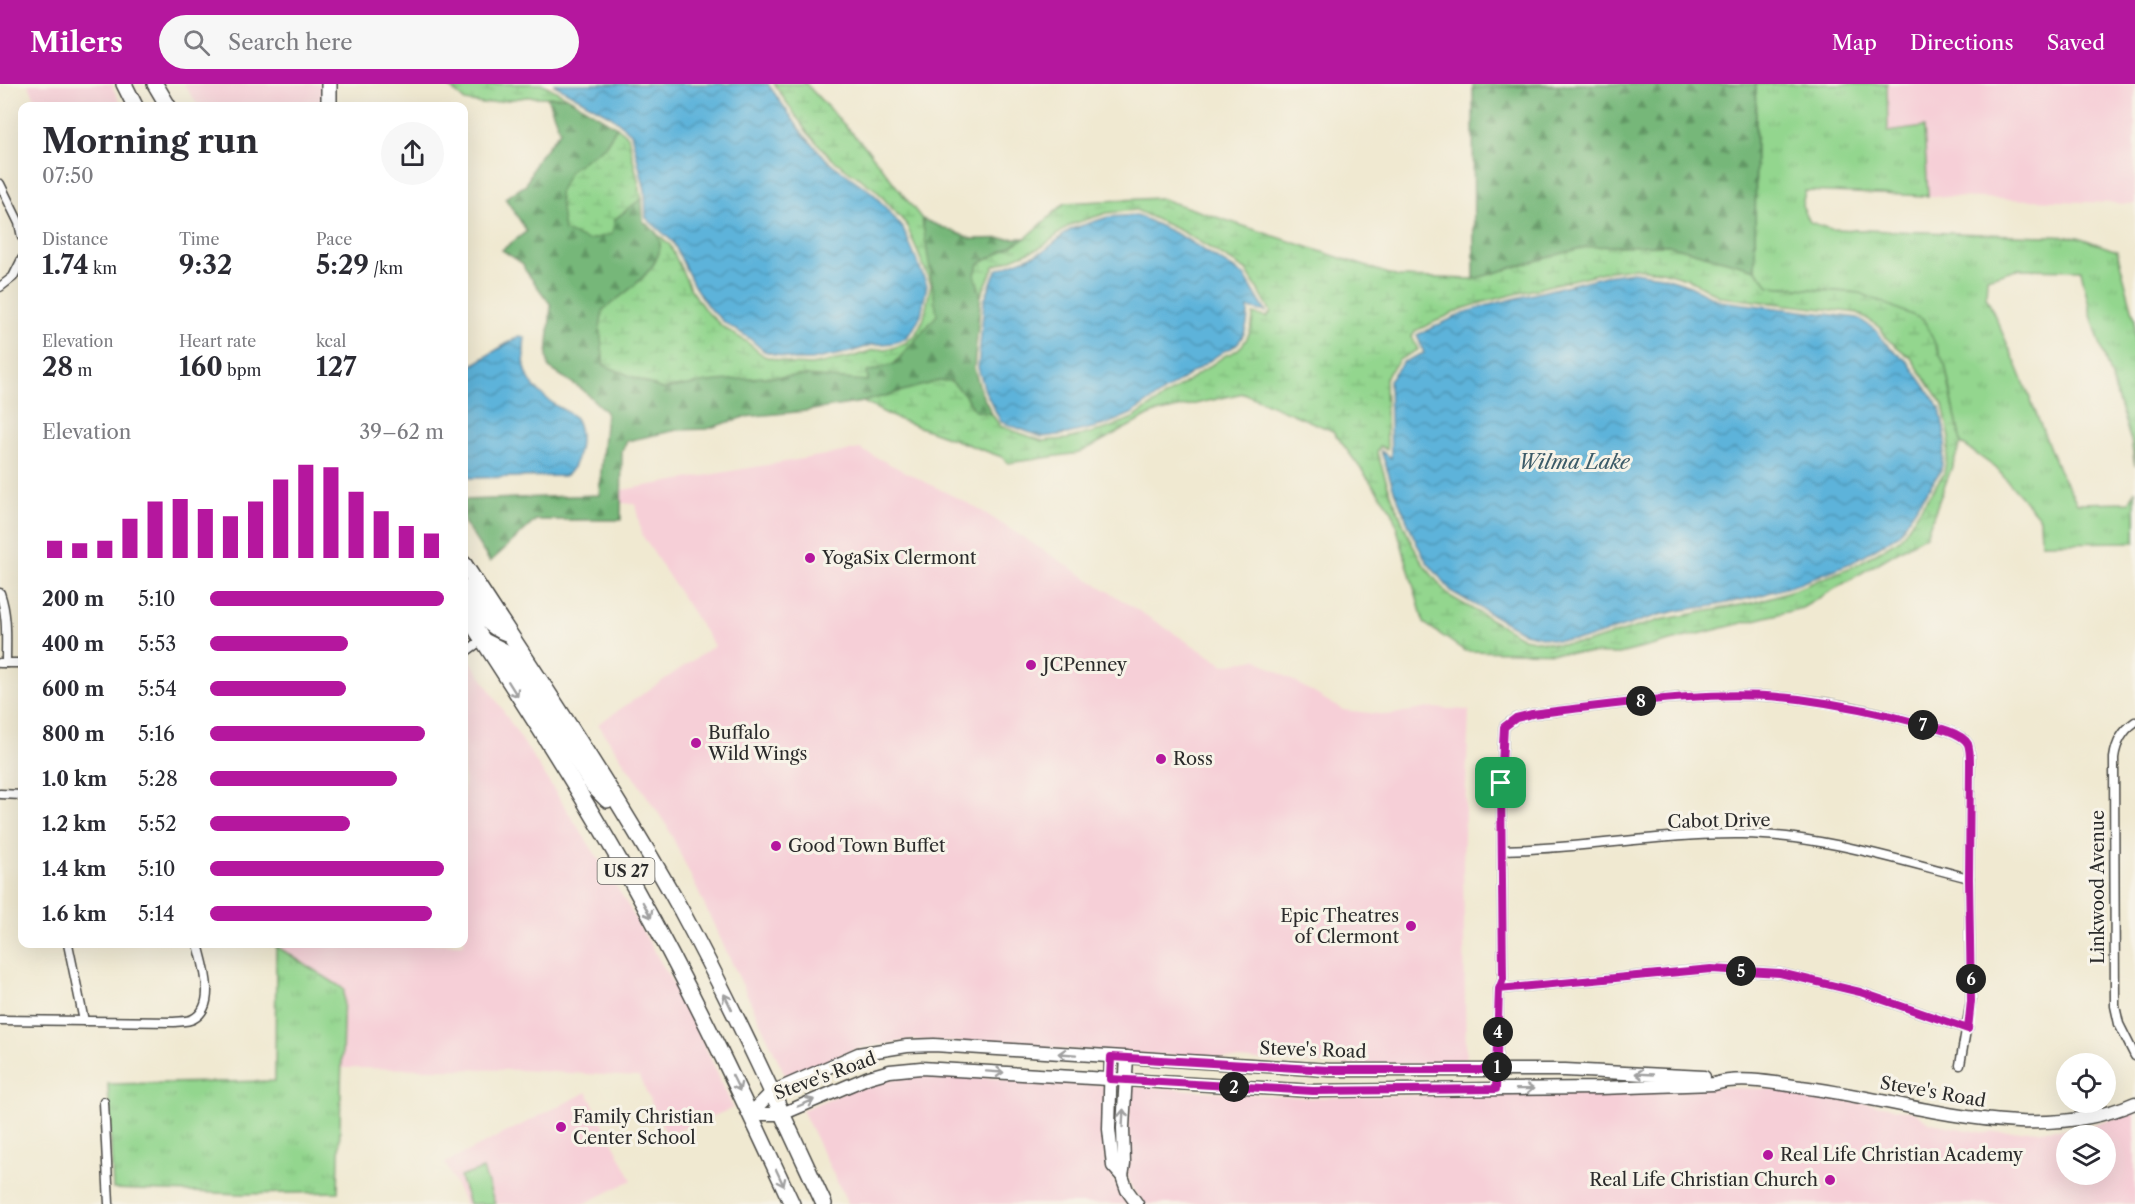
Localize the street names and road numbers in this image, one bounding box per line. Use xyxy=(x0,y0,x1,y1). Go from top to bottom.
street label: Cabot Drive xyxy=(1667,809,1771,833)
street label: Linkwood Avenue xyxy=(2087,810,2109,964)
road number: US 27 xyxy=(598,858,654,884)
street label: Steve's Road xyxy=(1259,1037,1367,1063)
street label: Steve's Road xyxy=(771,1047,879,1105)
street label: Steve's Road xyxy=(1878,1072,1988,1112)

